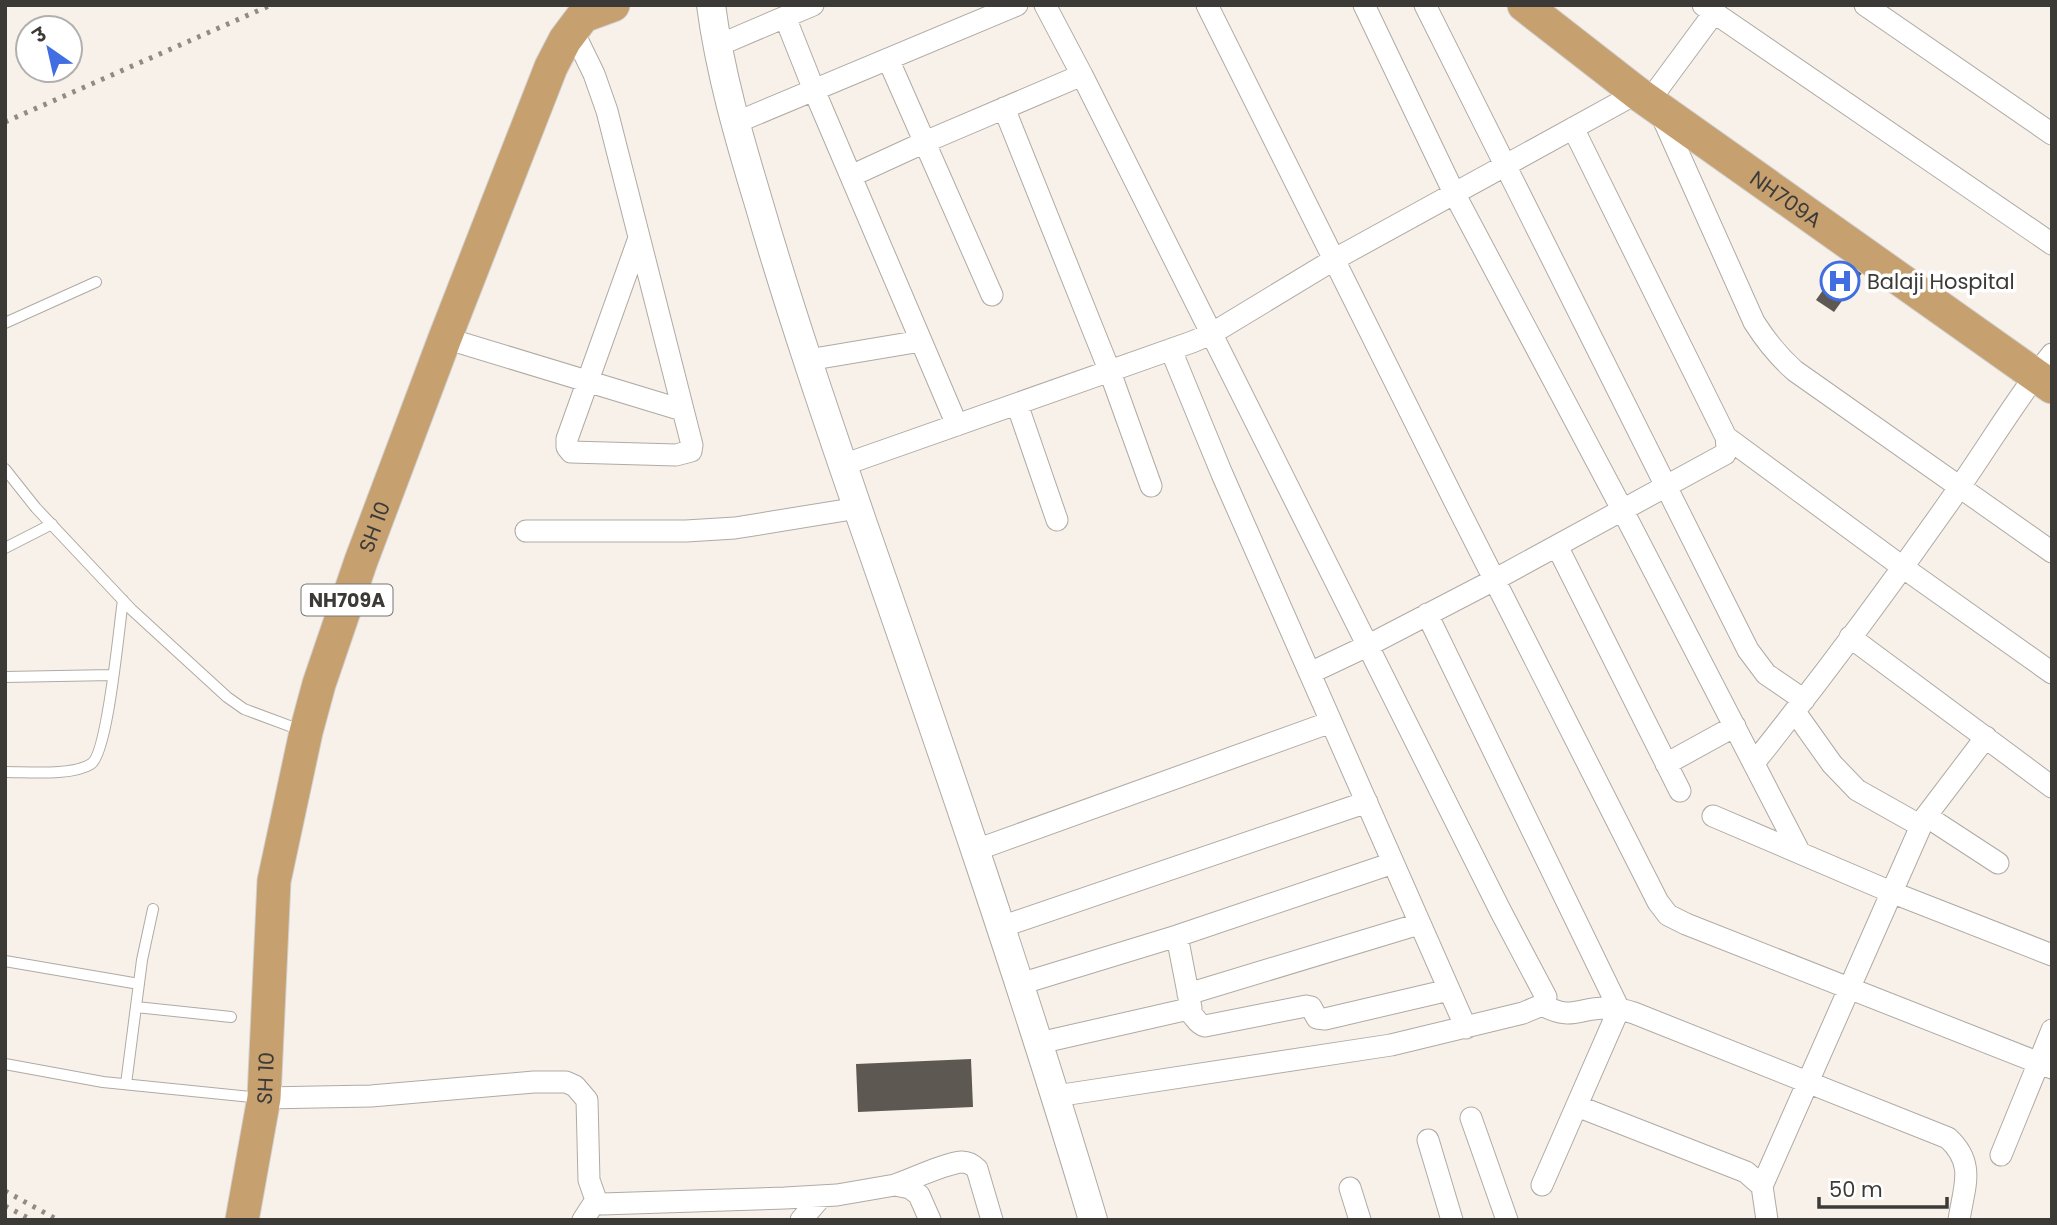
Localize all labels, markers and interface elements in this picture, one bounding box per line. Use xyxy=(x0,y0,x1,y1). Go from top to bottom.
north arrow xyxy=(14,14,84,84)
text: उ xyxy=(27,20,53,50)
street label: NH709A xyxy=(1745,163,1828,234)
hospital icon: Balaji Hospital xyxy=(1819,260,1861,302)
place label: Balaji Hospital xyxy=(1867,267,2015,296)
street label: SH 10 xyxy=(351,497,397,556)
road number: NH709A xyxy=(302,584,392,615)
street label: SH 10 xyxy=(249,1051,281,1107)
scale bar xyxy=(1819,1166,1947,1210)
text: 50 m xyxy=(1829,1175,1883,1204)

